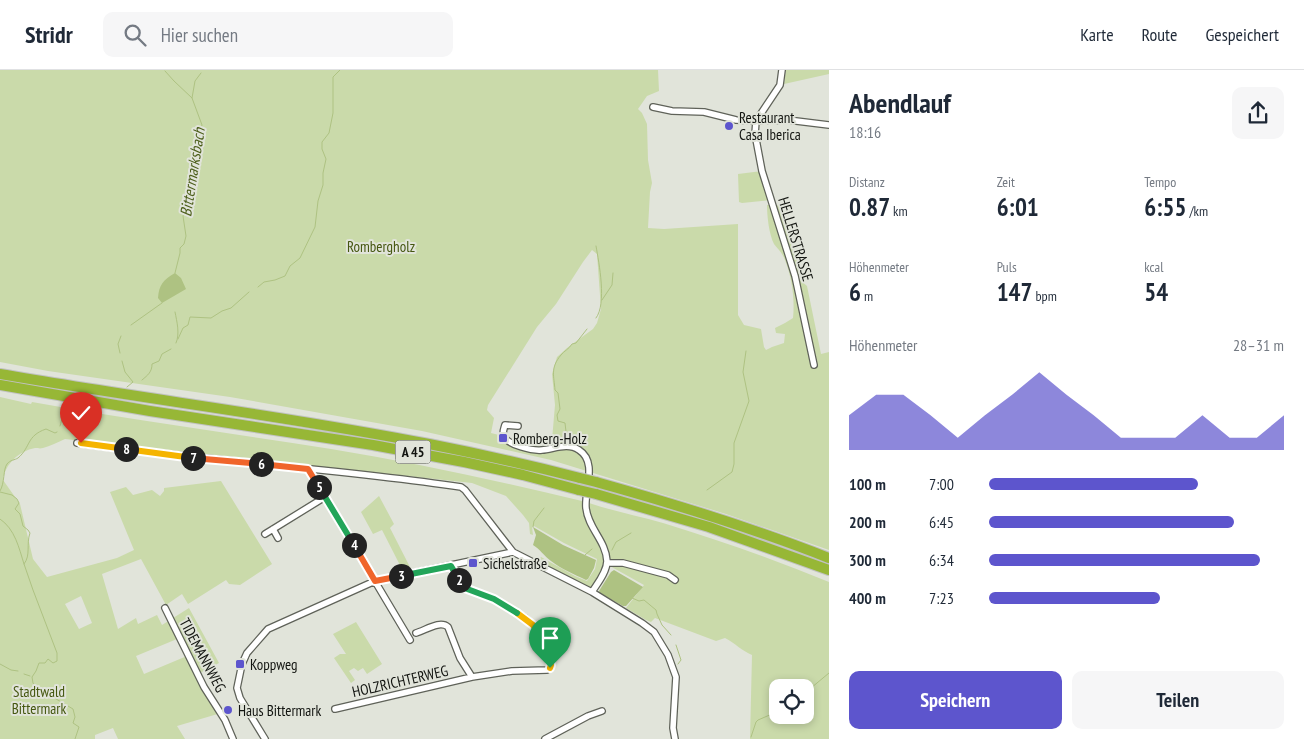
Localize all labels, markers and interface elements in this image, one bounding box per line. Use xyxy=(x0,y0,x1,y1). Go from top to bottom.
search box xyxy=(103,12,453,57)
text: Stridr xyxy=(25,19,73,50)
icon: search xyxy=(121,21,149,49)
text: Hier suchen xyxy=(161,23,238,47)
text: Karte xyxy=(1080,23,1114,46)
text: Route xyxy=(1142,23,1177,46)
text: Gespeichert xyxy=(1205,23,1279,46)
text: Abendlauf xyxy=(849,84,951,121)
button: share xyxy=(1232,87,1284,139)
place label: Restaurant Casa Iberica xyxy=(739,108,801,144)
marker: Restaurant Casa Iberica xyxy=(723,120,735,132)
text: 18:16 xyxy=(849,122,881,142)
water label: Bittermarksbach xyxy=(175,125,209,218)
text: Distanz xyxy=(849,173,885,191)
text: Zeit xyxy=(997,173,1015,191)
text: Tempo xyxy=(1144,173,1176,191)
text: 0.87 xyxy=(849,191,890,223)
text: 6:01 xyxy=(997,191,1039,223)
text: 6:55 xyxy=(1144,191,1186,223)
street label: HELLERSTRASSE xyxy=(774,195,818,283)
text: km xyxy=(890,202,908,220)
text: /km xyxy=(1186,202,1208,220)
park label: Rombergholz xyxy=(347,237,415,256)
text: Höhenmeter xyxy=(849,258,909,276)
text: Puls xyxy=(997,258,1017,276)
text: kcal xyxy=(1144,258,1163,276)
text: 6 xyxy=(849,276,861,308)
text: 147 xyxy=(997,276,1033,308)
text: 54 xyxy=(1144,276,1168,308)
text: m xyxy=(861,287,873,305)
text: bpm xyxy=(1033,287,1057,305)
text: Höhenmeter xyxy=(849,335,917,355)
text: 28–31 m xyxy=(1233,335,1284,355)
pin xyxy=(60,392,102,443)
icon: check xyxy=(67,399,95,427)
place label: Romberg-Holz xyxy=(513,429,587,448)
marker: Romberg-Holz xyxy=(497,432,509,444)
pin: 8 xyxy=(114,436,138,462)
text: 8 xyxy=(123,440,130,458)
road number: A 45 xyxy=(396,441,430,464)
pin: 7 xyxy=(180,446,206,470)
text: 7 xyxy=(190,449,197,467)
pin: 6 xyxy=(248,452,274,476)
text: 6 xyxy=(258,455,265,473)
pin: 5 xyxy=(306,474,332,500)
text: 100 m xyxy=(849,474,886,494)
text: 7:00 xyxy=(929,474,954,494)
text: 5 xyxy=(316,478,323,496)
text: 200 m xyxy=(849,512,886,532)
text: 6:45 xyxy=(929,512,954,532)
pin: 4 xyxy=(342,532,366,558)
text: 4 xyxy=(351,536,358,554)
text: 300 m xyxy=(849,550,886,570)
text: 6:34 xyxy=(929,550,954,570)
place label: Sichelstraße xyxy=(483,554,547,573)
marker: Sichelstraße xyxy=(467,557,479,569)
pin: 3 xyxy=(388,564,414,588)
text: 3 xyxy=(398,567,405,585)
pin: 2 xyxy=(446,568,472,592)
text: 2 xyxy=(456,571,463,589)
text: 400 m xyxy=(849,588,886,608)
text: 7:23 xyxy=(929,588,954,608)
street label: TIDEMANNWEG xyxy=(176,615,230,695)
pin xyxy=(529,617,571,668)
icon: arrive xyxy=(536,624,564,652)
place label: Koppweg xyxy=(250,655,297,674)
marker: Koppweg xyxy=(234,658,246,670)
street label: HOLZRICHTERWEG xyxy=(350,661,450,701)
button: Speichern xyxy=(849,671,1062,729)
button: Teilen xyxy=(1072,671,1284,729)
map controls xyxy=(769,679,814,724)
button: locate xyxy=(769,679,814,724)
park label: Stadtwald Bittermark xyxy=(12,682,66,718)
place label: Haus Bittermark xyxy=(238,701,321,720)
marker: Haus Bittermark xyxy=(222,704,234,716)

